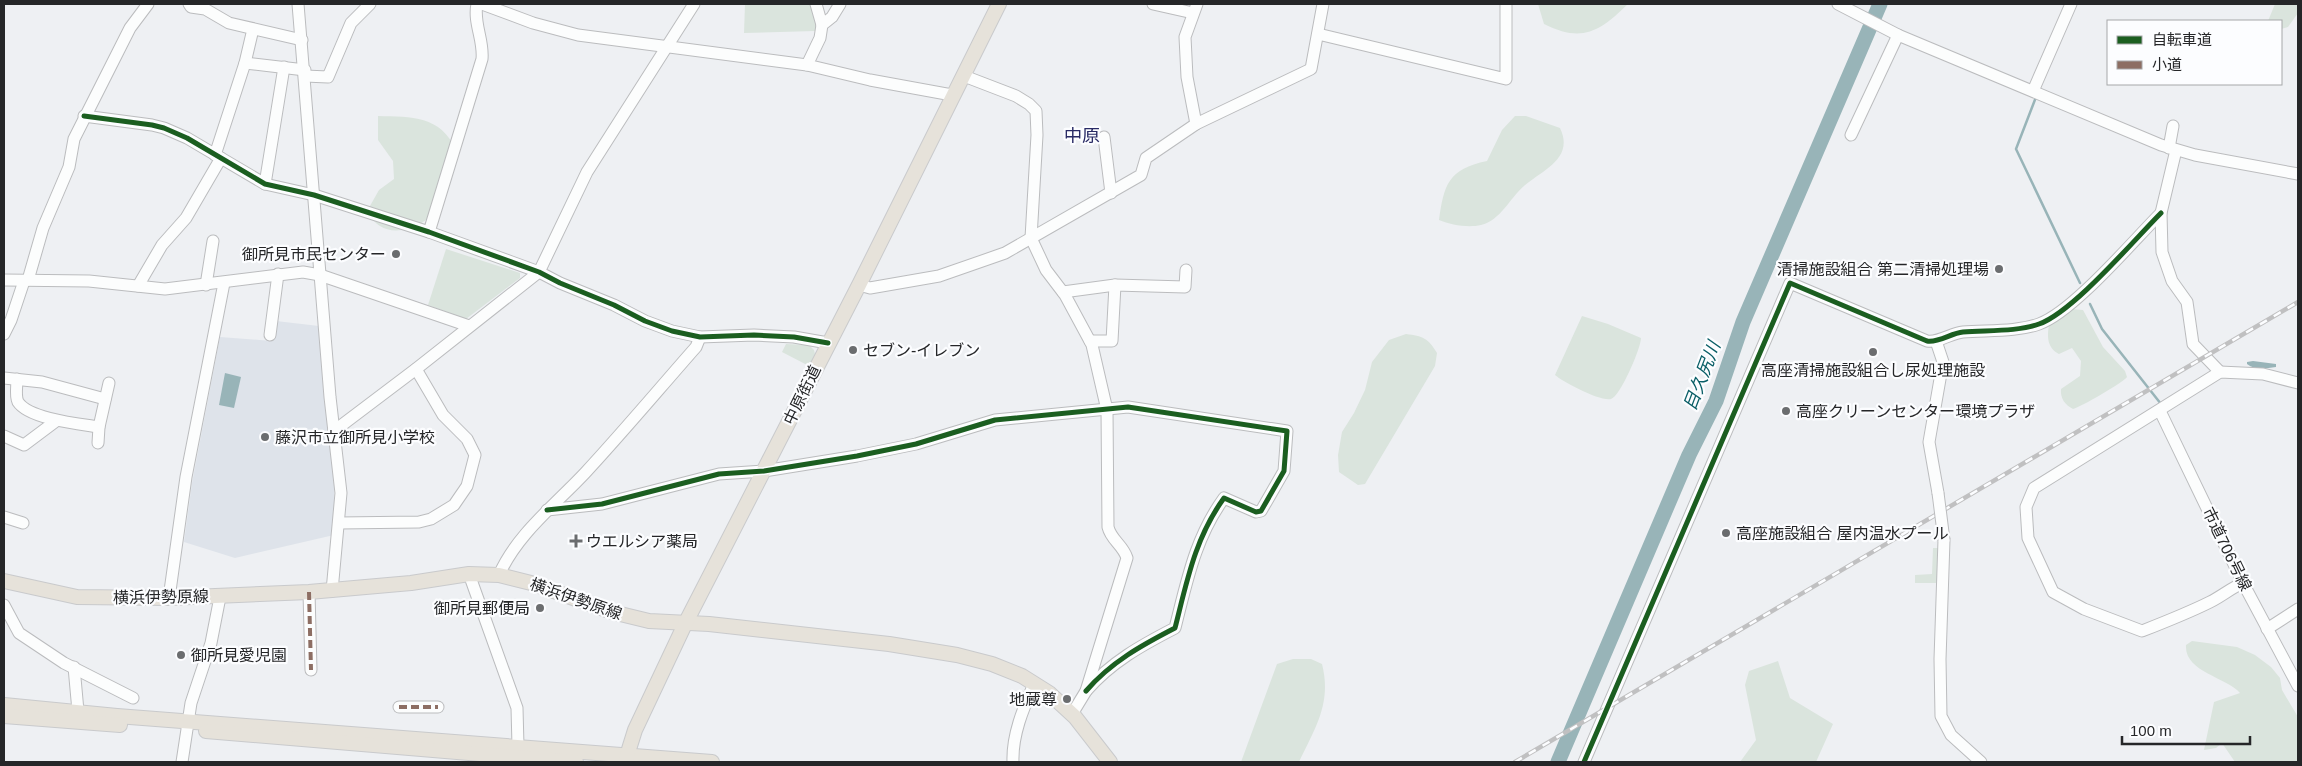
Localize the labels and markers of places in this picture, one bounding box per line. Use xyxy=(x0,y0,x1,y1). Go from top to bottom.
place label: 御所見市民センター xyxy=(242,246,386,263)
marker: 御所見市民センター xyxy=(390,248,402,260)
place label: 清掃施設組合 第二清掃処理場 xyxy=(1777,261,1989,278)
marker: 清掃施設組合 第二清掃処理場 xyxy=(1993,263,2005,275)
place label: セブン-イレブン xyxy=(863,342,980,359)
marker: セブン-イレブン xyxy=(847,344,859,356)
marker: 高座清掃施設組合し尿処理施設 xyxy=(1867,346,1879,358)
place label: 高座清掃施設組合し尿処理施設 xyxy=(1761,362,1985,379)
place label: 高座クリーンセンター環境プラザ xyxy=(1796,403,2035,420)
marker: 高座クリーンセンター環境プラザ xyxy=(1780,405,1792,417)
place label: 藤沢市立御所見小学校 xyxy=(275,429,435,446)
marker: 藤沢市立御所見小学校 xyxy=(259,431,271,443)
place label: 高座施設組合 屋内温水プール xyxy=(1736,525,1948,542)
marker: 高座施設組合 屋内温水プール xyxy=(1720,527,1732,539)
place label: ウエルシア薬局 xyxy=(586,533,698,550)
marker: ウエルシア薬局 xyxy=(570,535,582,547)
place label: 御所見郵便局 xyxy=(434,600,530,617)
marker: 御所見郵便局 xyxy=(534,602,546,614)
place label: 御所見愛児園 xyxy=(191,647,287,664)
marker: 御所見愛児園 xyxy=(175,649,187,661)
place label: 地蔵尊 xyxy=(1009,691,1057,708)
marker: 地蔵尊 xyxy=(1061,693,1073,705)

